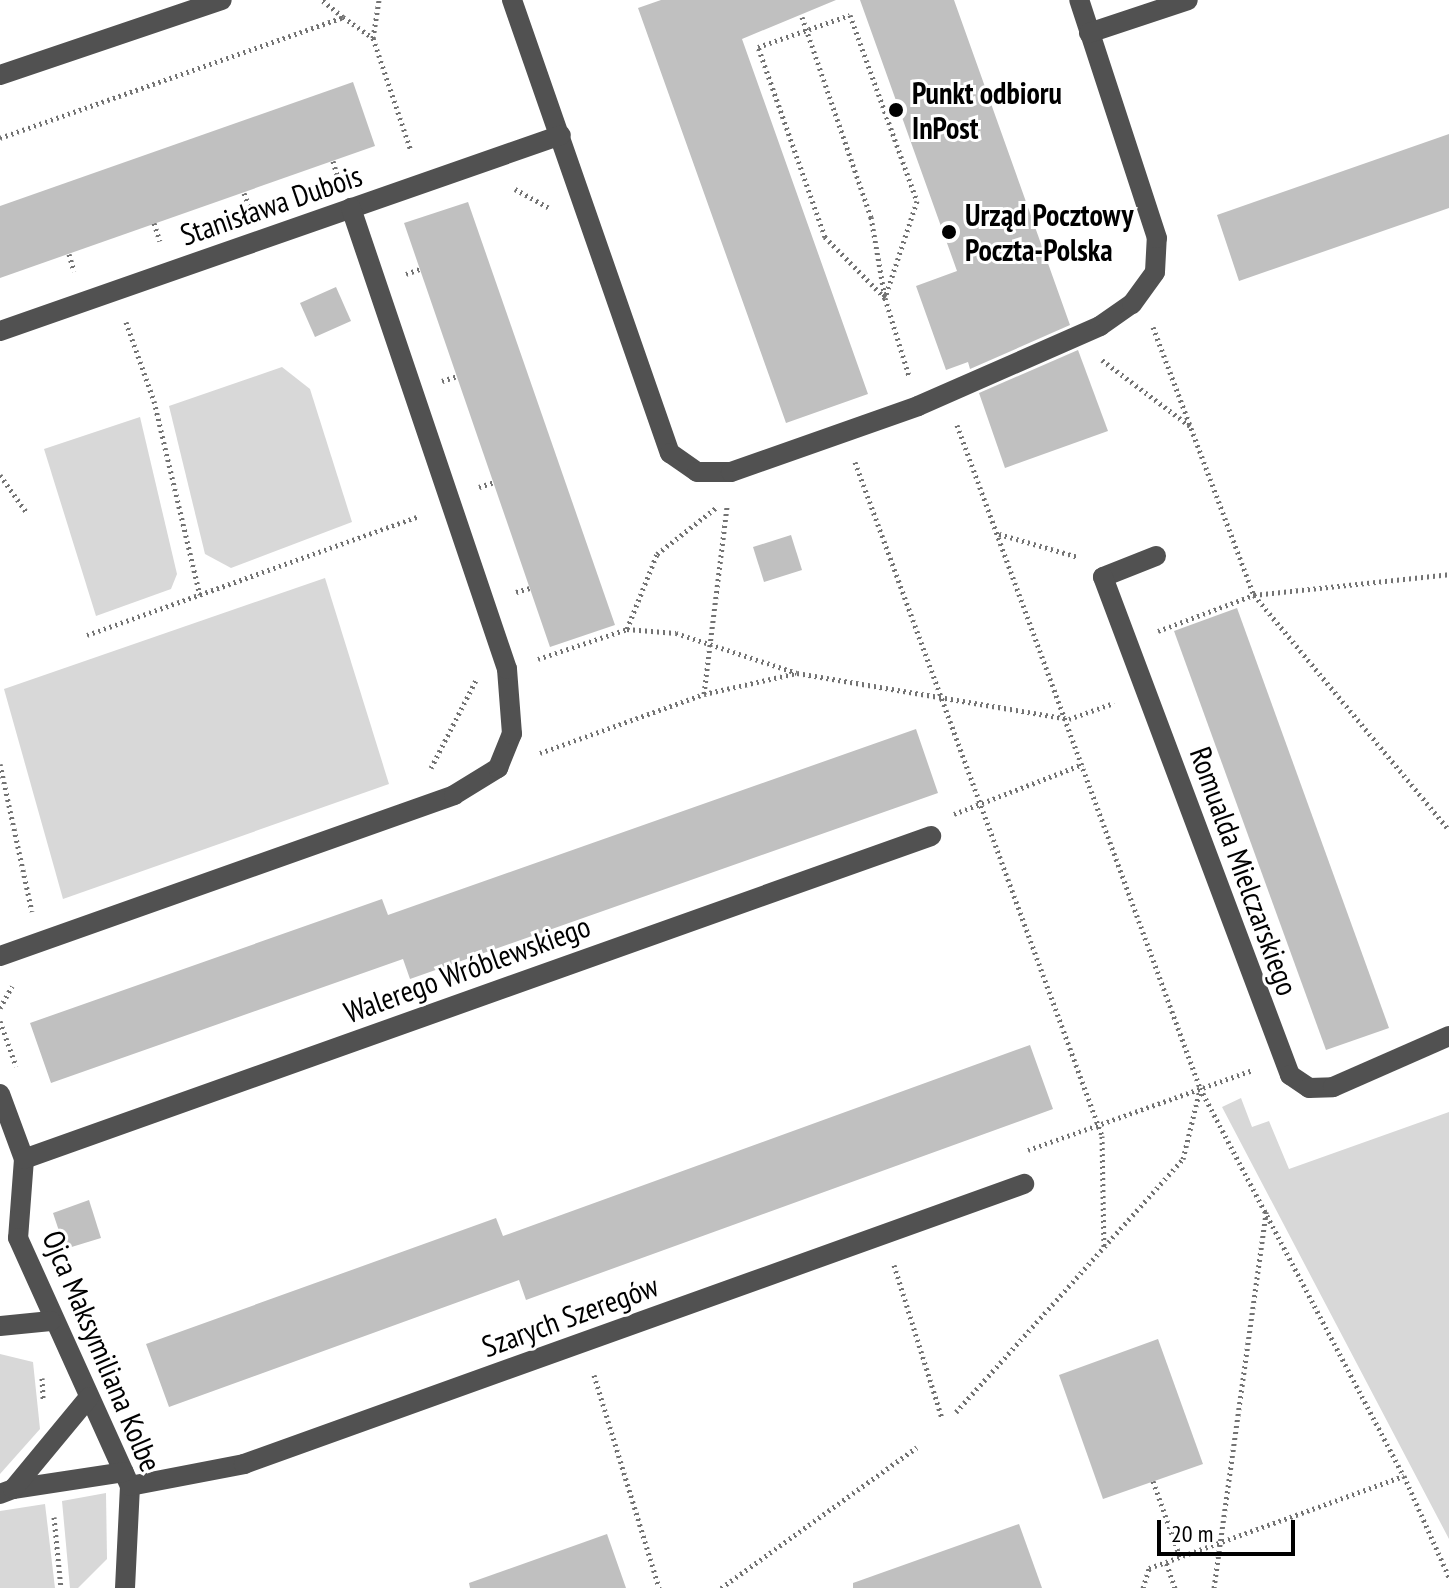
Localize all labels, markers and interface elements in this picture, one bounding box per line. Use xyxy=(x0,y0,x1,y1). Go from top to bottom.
place label: Punkt odbioru InPost xyxy=(912,75,1062,146)
marker: Punkt odbioru InPost xyxy=(887,101,905,119)
street label: Stanisława Dubois xyxy=(176,157,366,253)
place label: Urząd Pocztowy Poczta-Polska xyxy=(965,197,1134,268)
marker: Urząd Pocztowy Poczta-Polska xyxy=(940,223,958,241)
street label: Romualda Mielczarskiego xyxy=(1182,742,1306,1000)
street label: Walerego Wróblewskiego xyxy=(339,908,595,1030)
street label: Ojca Maksymiliana Kolbe xyxy=(35,1225,169,1477)
street label: Szarych Szeregów xyxy=(477,1267,663,1365)
scale bar xyxy=(1161,1504,1299,1554)
text: 20 m xyxy=(1171,1518,1213,1549)

